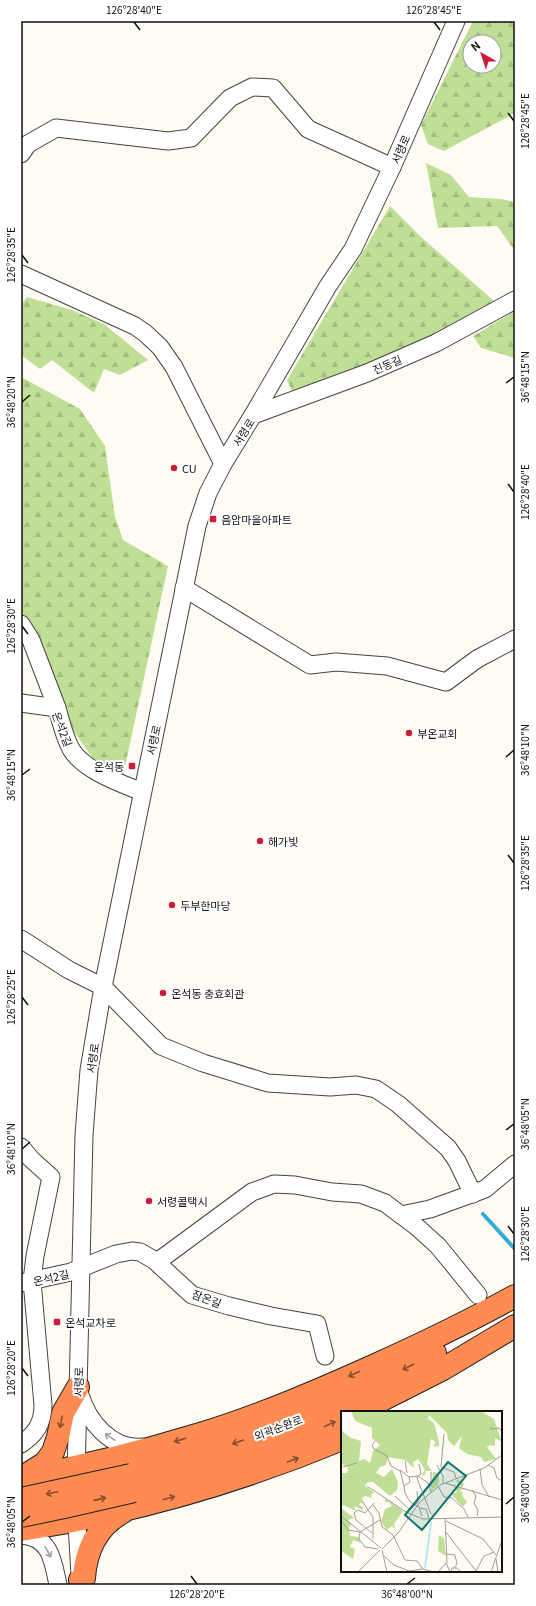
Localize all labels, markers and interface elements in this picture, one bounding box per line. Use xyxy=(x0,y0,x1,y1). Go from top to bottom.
text: 126°28'40"E xyxy=(106,2,162,17)
text: 126°28'45"E xyxy=(406,2,462,17)
north arrow xyxy=(462,34,502,74)
text: N xyxy=(467,37,483,54)
text: 126°28'45"E xyxy=(517,93,532,149)
street label: 서령로 xyxy=(387,132,413,166)
text: 126°28'35"E xyxy=(3,227,18,283)
street label: 진동길 xyxy=(370,351,404,377)
text: 36°48'15"N xyxy=(517,351,532,403)
text: 36°48'20"N xyxy=(3,376,18,428)
street label: 서령로 xyxy=(228,415,258,449)
place label: CU xyxy=(182,460,197,476)
marker: CU xyxy=(169,463,179,473)
text: 126°28'40"E xyxy=(517,464,532,520)
place label: 음암마을아파트 xyxy=(221,511,292,527)
marker: 음암마을아파트 xyxy=(208,514,218,524)
text: 126°28'30"E xyxy=(3,598,18,654)
street label: 온석2길 xyxy=(49,709,77,749)
street label: 서령로 xyxy=(142,723,164,757)
text: 36°48'10"N xyxy=(517,724,532,776)
place label: 부온교회 xyxy=(417,725,457,741)
marker: 부온교회 xyxy=(404,728,414,738)
text: 36°48'15"N xyxy=(3,749,18,801)
place label: 온석동 xyxy=(94,758,124,774)
marker: 온석동 xyxy=(127,761,137,771)
place label: 해가빛 xyxy=(268,833,298,849)
text: 126°28'35"E xyxy=(517,835,532,891)
marker: 해가빛 xyxy=(255,836,265,846)
place label: 두부한마당 xyxy=(180,897,231,913)
marker: 두부한마당 xyxy=(167,900,177,910)
text: 126°28'25"E xyxy=(3,969,18,1025)
place label: 온석동 충효회관 xyxy=(171,985,244,1001)
marker: 온석동 충효회관 xyxy=(158,988,168,998)
street label: 서령로 xyxy=(82,1042,102,1074)
text: 36°48'05"N xyxy=(517,1098,532,1150)
text: 36°48'10"N xyxy=(3,1123,18,1175)
place label: 서령콜택시 xyxy=(157,1193,208,1209)
marker: 서령콜택시 xyxy=(144,1196,154,1206)
text: 126°28'30"E xyxy=(517,1206,532,1262)
street label: 온석2길 xyxy=(31,1265,71,1289)
street label: 잠온길 xyxy=(190,1285,224,1311)
place label: 온석교차로 xyxy=(65,1314,116,1330)
marker: 온석교차로 xyxy=(52,1317,62,1327)
text: 126°28'20"E xyxy=(3,1340,18,1396)
one-way arrow xyxy=(403,1364,415,1371)
street label: 서령로 xyxy=(70,1367,86,1397)
one-way arrow xyxy=(349,1371,361,1378)
street label: 외곽순환로 xyxy=(252,1410,304,1444)
inset map xyxy=(341,1411,502,1572)
one-way arrow xyxy=(57,1415,65,1428)
one-way arrow xyxy=(324,1420,336,1428)
one-way arrow xyxy=(105,1433,116,1441)
one-way arrow xyxy=(174,1437,187,1444)
one-way arrow xyxy=(233,1438,245,1446)
one-way arrow xyxy=(286,1455,298,1463)
text: 36°48'00"N xyxy=(517,1471,532,1523)
one-way arrow xyxy=(46,1489,59,1497)
one-way arrow xyxy=(162,1494,175,1502)
one-way arrow xyxy=(93,1495,106,1503)
text: 36°48'05"N xyxy=(3,1496,18,1548)
one-way arrow xyxy=(45,1546,53,1558)
text: 126°28'20"E xyxy=(169,1586,225,1601)
text: 36°48'00"N xyxy=(381,1586,433,1601)

